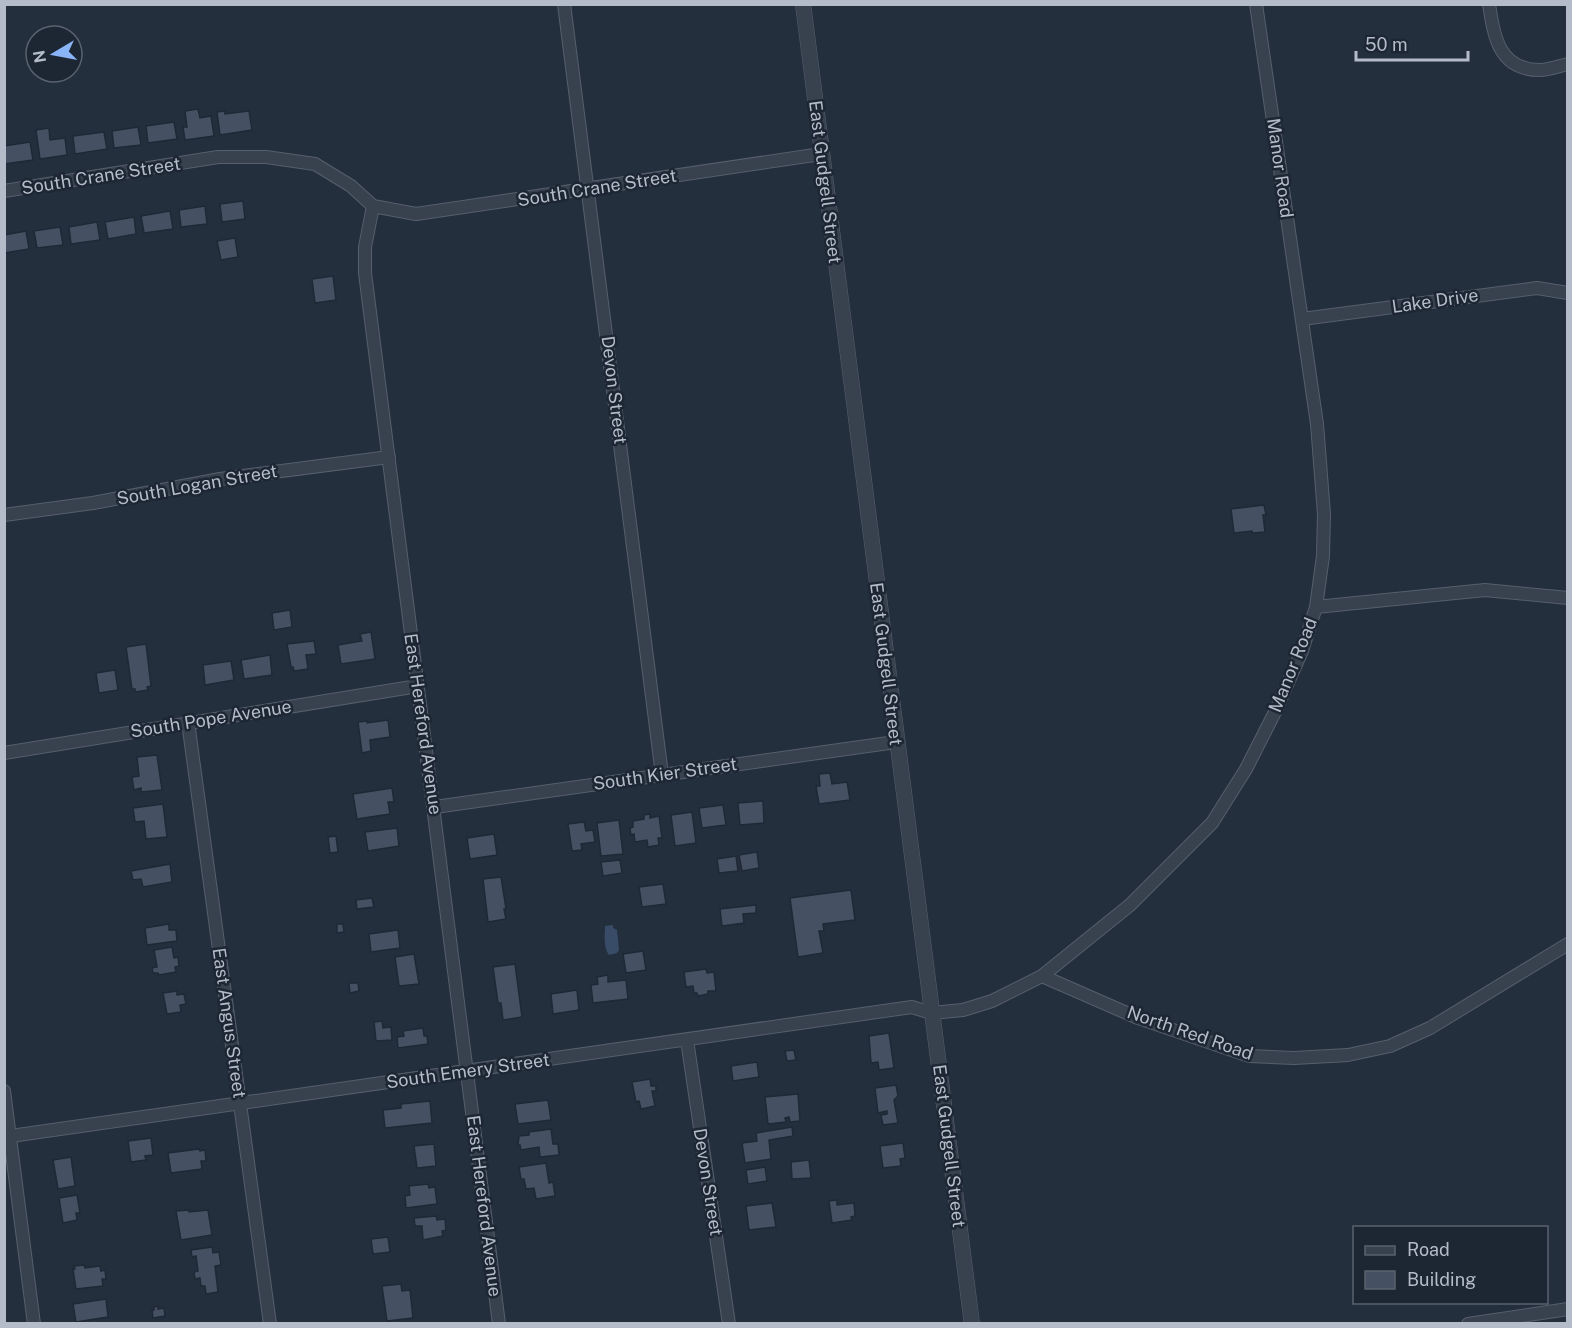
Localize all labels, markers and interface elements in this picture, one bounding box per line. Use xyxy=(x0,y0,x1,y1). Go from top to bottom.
north arrow xyxy=(24,24,84,84)
scale bar xyxy=(1356,24,1468,62)
text: 50 m xyxy=(1365,34,1408,55)
text: N xyxy=(29,49,50,64)
street label: East Gudgell Street xyxy=(805,99,846,265)
street label: Manor Road xyxy=(1263,117,1298,219)
street label: South Crane Street xyxy=(20,153,182,198)
street label: South Crane Street xyxy=(516,165,678,210)
street label: Lake Drive xyxy=(1390,284,1480,317)
street label: Devon Street xyxy=(597,335,632,445)
street label: South Logan Street xyxy=(115,460,279,509)
street label: East Gudgell Street xyxy=(866,581,907,747)
street label: Manor Road xyxy=(1264,614,1321,715)
street label: East Hereford Avenue xyxy=(400,632,447,816)
street label: South Pope Avenue xyxy=(129,695,293,742)
street label: South Kier Street xyxy=(592,753,738,794)
street label: East Angus Street xyxy=(209,946,250,1100)
street label: North Red Road xyxy=(1124,1001,1256,1064)
street label: South Emery Street xyxy=(385,1049,551,1092)
street label: East Gudgell Street xyxy=(929,1063,970,1229)
street label: East Hereford Avenue xyxy=(463,1114,506,1298)
street label: Devon Street xyxy=(690,1126,727,1237)
legend xyxy=(1353,1226,1548,1304)
text: Road xyxy=(1407,1239,1450,1260)
text: Building xyxy=(1407,1269,1476,1290)

